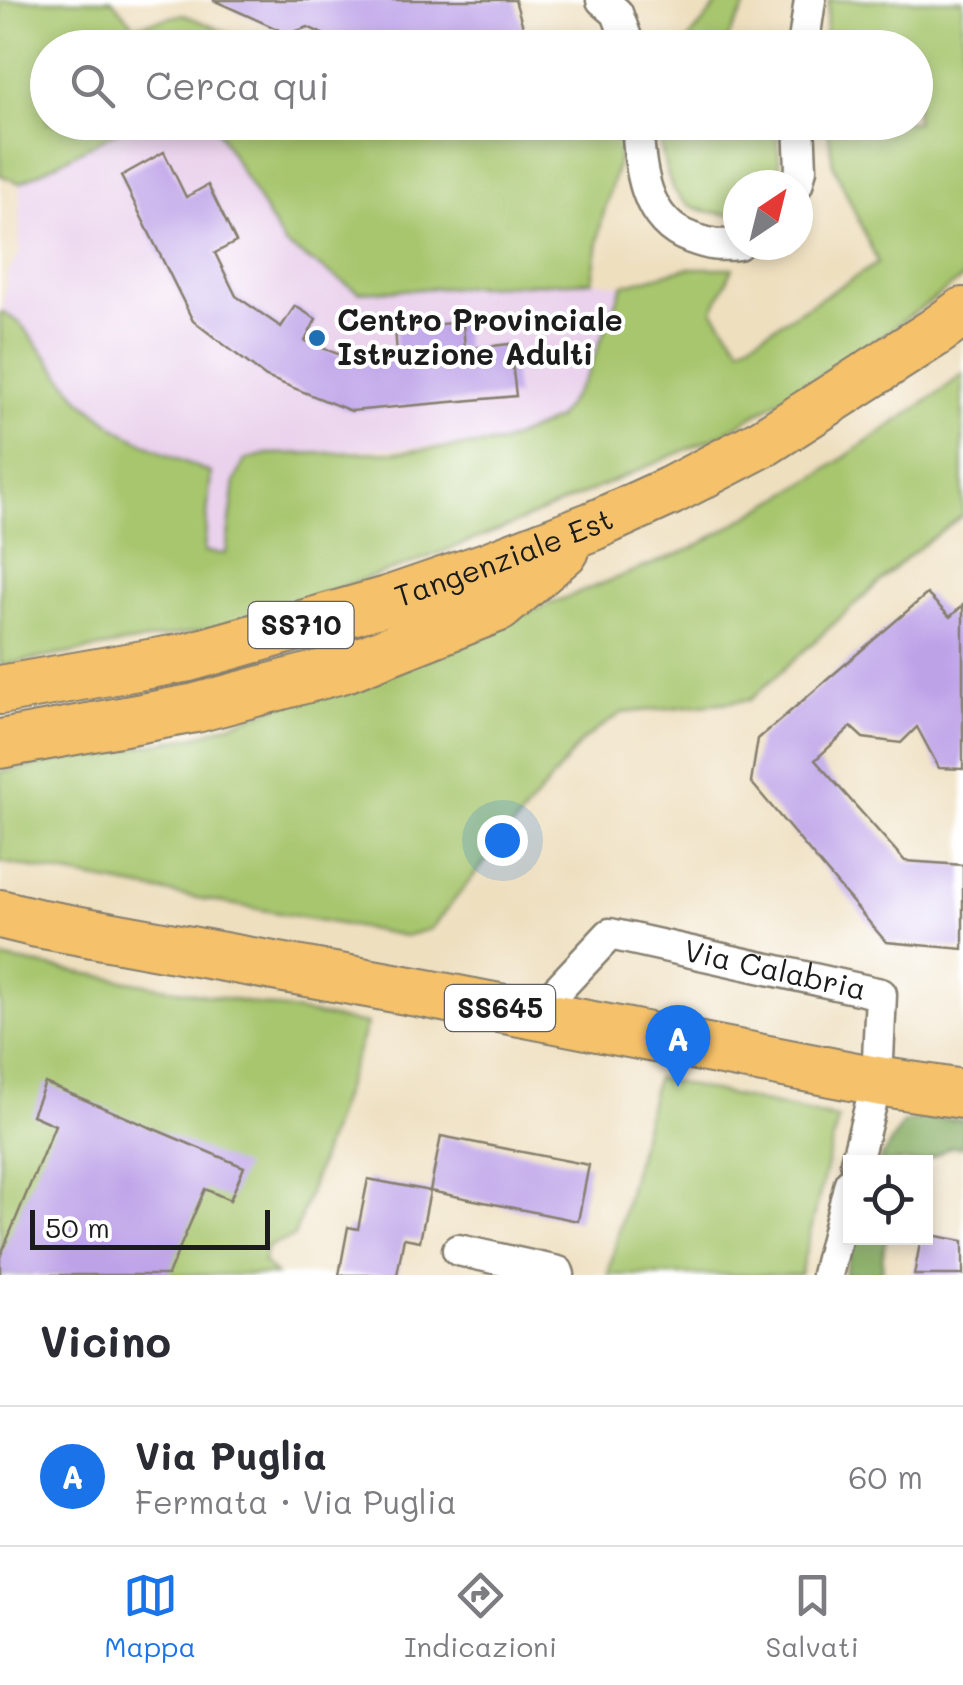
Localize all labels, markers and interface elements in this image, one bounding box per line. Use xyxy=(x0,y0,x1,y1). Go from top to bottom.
search box xyxy=(30,30,933,140)
icon: search xyxy=(65,58,120,113)
text: Cerca qui xyxy=(145,60,330,110)
north arrow xyxy=(723,170,813,260)
place label: Centro Provinciale Istruzione Adulti xyxy=(337,299,623,373)
marker: Centro Provinciale Istruzione Adulti xyxy=(306,327,328,349)
street label: Tangenziale Est xyxy=(389,498,619,615)
road number: SS710 xyxy=(248,602,354,648)
your location xyxy=(477,815,528,866)
street label: Via Calabria xyxy=(681,929,870,1008)
road number: SS645 xyxy=(445,985,555,1031)
pin: A xyxy=(646,1004,710,1087)
map controls xyxy=(843,1155,933,1245)
button: locate xyxy=(843,1155,933,1245)
scale bar xyxy=(30,1205,270,1250)
text: 50 m xyxy=(45,1209,110,1245)
text: Vicino xyxy=(40,1313,171,1368)
text: Via Puglia xyxy=(135,1430,327,1480)
text: A xyxy=(61,1455,84,1497)
text: 60 m xyxy=(848,1455,923,1497)
text: Fermata · Via Puglia xyxy=(135,1480,457,1522)
tab: Mappa xyxy=(104,1568,196,1664)
tab: Indicazioni xyxy=(404,1568,557,1664)
tab: Salvati xyxy=(765,1568,859,1664)

